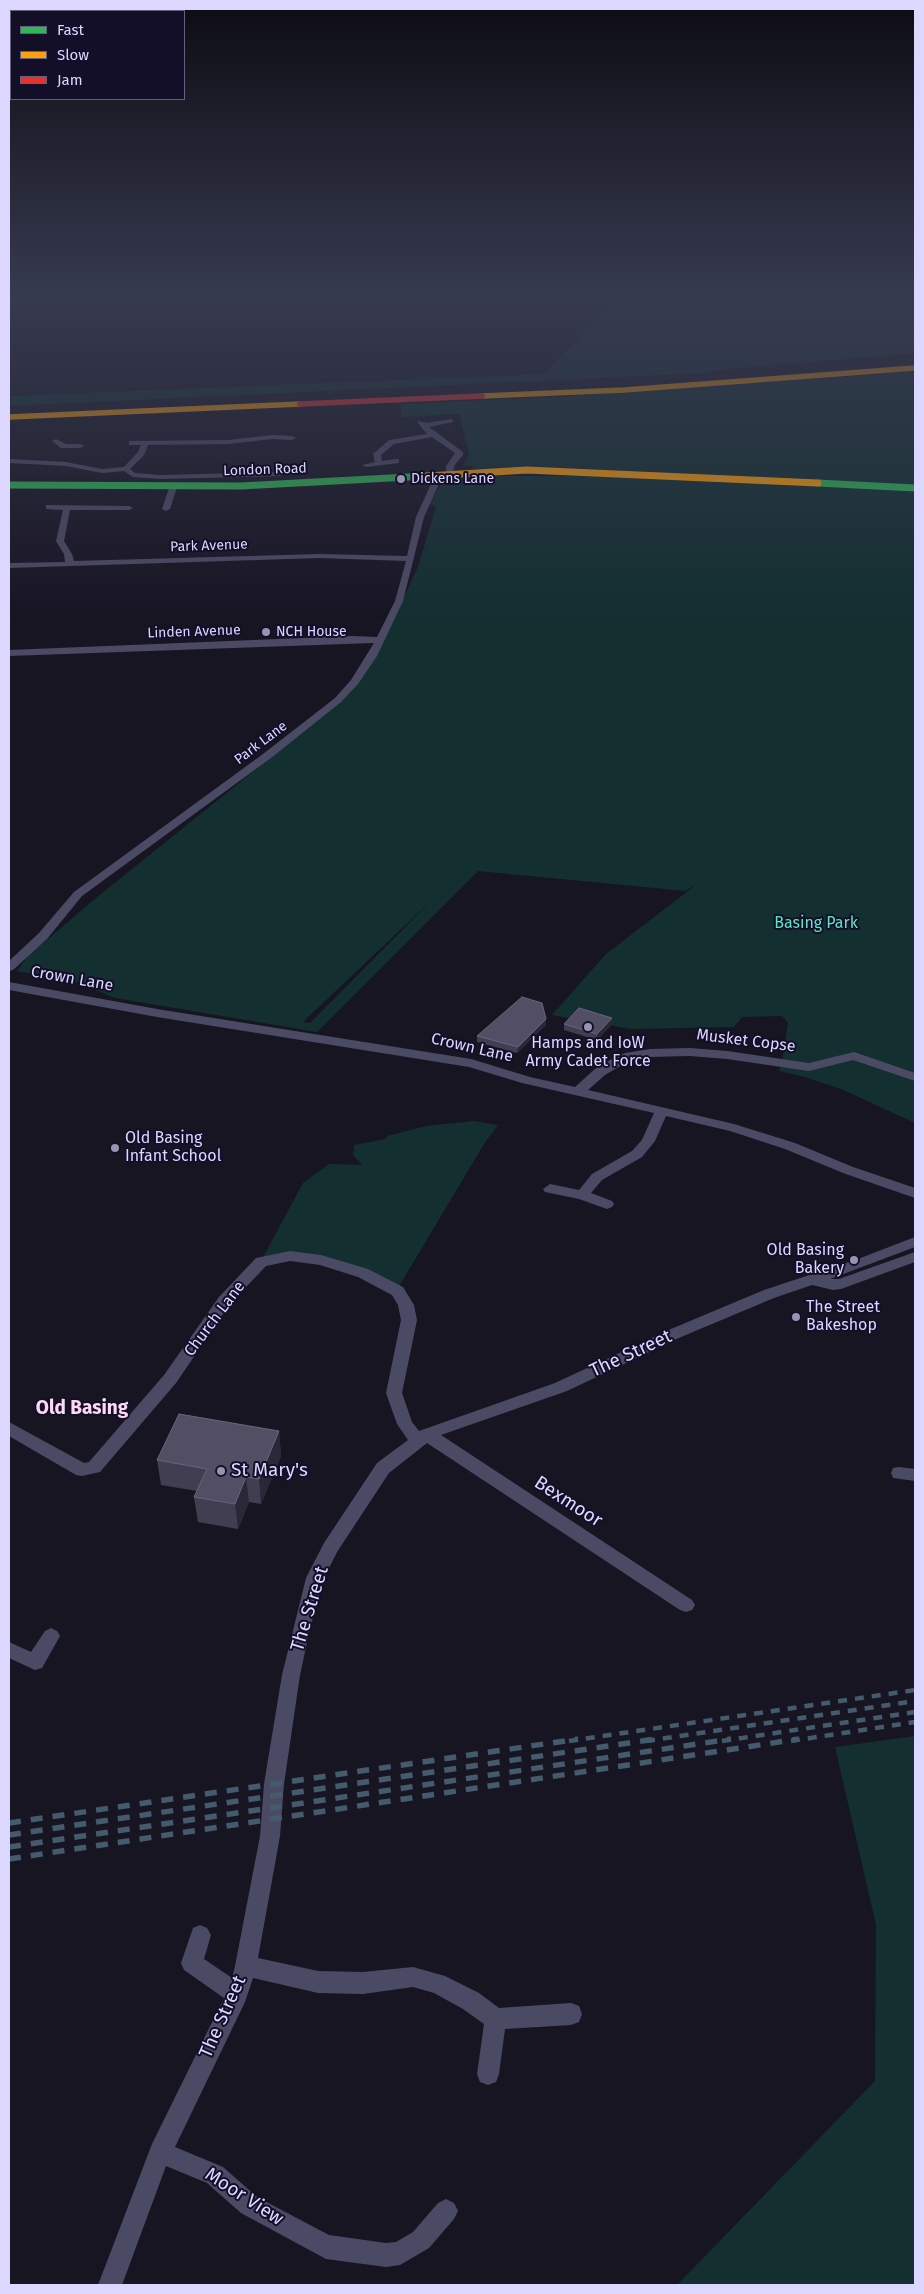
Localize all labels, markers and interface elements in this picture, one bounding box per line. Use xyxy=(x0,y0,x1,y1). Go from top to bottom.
legend xyxy=(10,10,185,100)
text: Fast xyxy=(57,21,84,39)
text: Slow xyxy=(57,46,89,64)
text: Jam xyxy=(57,71,83,89)
street label: London Road xyxy=(223,460,307,480)
place label: Dickens Lane xyxy=(411,471,494,487)
marker: Dickens Lane xyxy=(395,473,407,485)
street label: Park Avenue xyxy=(170,536,248,556)
street label: Linden Avenue xyxy=(147,622,241,642)
place label: NCH House xyxy=(276,624,347,640)
marker: NCH House xyxy=(260,626,272,638)
street label: Park Lane xyxy=(231,718,291,768)
park label: Basing Park xyxy=(774,914,858,934)
street label: Crown Lane xyxy=(29,962,115,996)
marker: Hamps and IoW Army Cadet Force xyxy=(582,1021,594,1033)
street label: Musket Copse xyxy=(695,1025,797,1057)
street label: Crown Lane xyxy=(429,1029,515,1067)
place label: Hamps and IoW Army Cadet Force xyxy=(525,1034,651,1072)
place label: Old Basing Infant School xyxy=(125,1129,221,1167)
marker: Old Basing Infant School xyxy=(109,1142,121,1154)
place label: Old Basing Bakery xyxy=(767,1241,844,1279)
marker: Old Basing Bakery xyxy=(848,1254,860,1266)
street label: Church Lane xyxy=(181,1278,249,1360)
place label: The Street Bakeshop xyxy=(806,1298,880,1336)
marker: The Street Bakeshop xyxy=(790,1311,802,1323)
street label: The Street xyxy=(586,1325,676,1383)
district label: Old Basing xyxy=(36,1398,128,1420)
place label: St Mary's xyxy=(231,1460,308,1482)
marker: St Mary's xyxy=(215,1465,227,1477)
street label: Bexmoor xyxy=(530,1472,606,1532)
street label: The Street xyxy=(286,1564,334,1654)
street label: The Street xyxy=(195,1972,251,2062)
street label: Moor View xyxy=(200,2163,288,2231)

